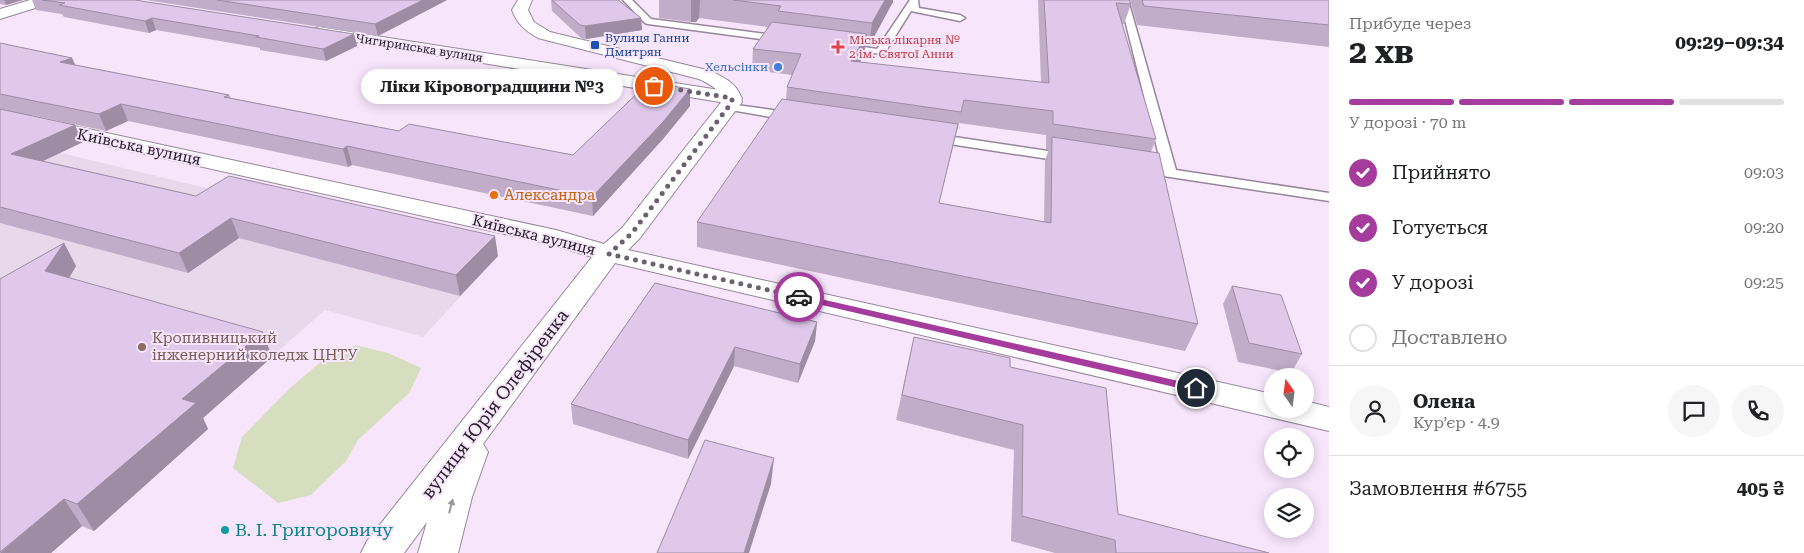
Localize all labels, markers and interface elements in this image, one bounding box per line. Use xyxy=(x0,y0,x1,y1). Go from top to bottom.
text: Прибуде через xyxy=(1349,14,1471,33)
street label: Чигиринська вулиця xyxy=(354,31,484,65)
place label: Вулиця Ганни Дмитрян xyxy=(605,31,689,59)
text: 09:29–09:34 xyxy=(1675,31,1784,54)
place label: Міська лікарня № 2 ім. Святої Анни xyxy=(849,33,960,61)
text: 2 хв xyxy=(1349,33,1414,71)
marker: Вулиця Ганни Дмитрян xyxy=(589,39,601,51)
marker: Міська лікарня № 2 ім. Святої Анни xyxy=(831,40,845,54)
place label: Хельсінки xyxy=(705,60,768,74)
marker: Хельсінки xyxy=(772,61,784,73)
pin xyxy=(633,65,675,107)
callout: Ліки Кіровоградщини №3 xyxy=(362,68,624,104)
icon: bag xyxy=(640,72,668,100)
text: Ліки Кіровоградщини №3 xyxy=(380,77,604,96)
text: У дорозі · 70 m xyxy=(1349,113,1466,132)
street label: Київська вулиця xyxy=(75,125,203,169)
icon: check xyxy=(1349,159,1377,187)
text: Прийнято xyxy=(1392,161,1491,184)
text: 09:03 xyxy=(1744,163,1784,182)
place label: Александра xyxy=(504,186,595,204)
marker: Александра xyxy=(488,189,500,201)
street label: Київська вулиця xyxy=(471,211,597,259)
icon: check xyxy=(1349,214,1377,242)
text: Готується xyxy=(1392,216,1488,239)
text: 09:20 xyxy=(1744,218,1784,237)
icon: check xyxy=(1349,269,1377,297)
text: У дорозі xyxy=(1392,271,1474,294)
courier xyxy=(774,272,824,322)
text: 09:25 xyxy=(1744,273,1784,292)
icon: car xyxy=(785,283,813,311)
street label: вулиця Юрія Олефіренка xyxy=(417,305,573,502)
text: Доставлено xyxy=(1392,326,1508,349)
place label: Кропивницький інженерний коледж ЦНТУ xyxy=(152,329,358,364)
marker: Кропивницький інженерний коледж ЦНТУ xyxy=(136,341,148,353)
pin xyxy=(1175,367,1217,409)
north arrow xyxy=(1264,368,1314,418)
map controls xyxy=(1264,368,1314,538)
icon: home xyxy=(1182,374,1210,402)
button: person xyxy=(1349,385,1401,437)
button: chat xyxy=(1668,385,1720,437)
button: phone xyxy=(1732,385,1784,437)
text: Олена xyxy=(1413,390,1475,413)
text: Кур’єр · 4.9 xyxy=(1413,413,1500,432)
button: locate xyxy=(1264,428,1314,478)
text: Замовлення #6755 xyxy=(1349,477,1527,500)
text: 405 ₴ xyxy=(1737,477,1784,500)
button: layers xyxy=(1264,488,1314,538)
one-way arrow xyxy=(447,498,455,513)
place label: В. І. Григоровичу xyxy=(235,519,393,540)
marker: В. І. Григоровичу xyxy=(219,524,231,536)

